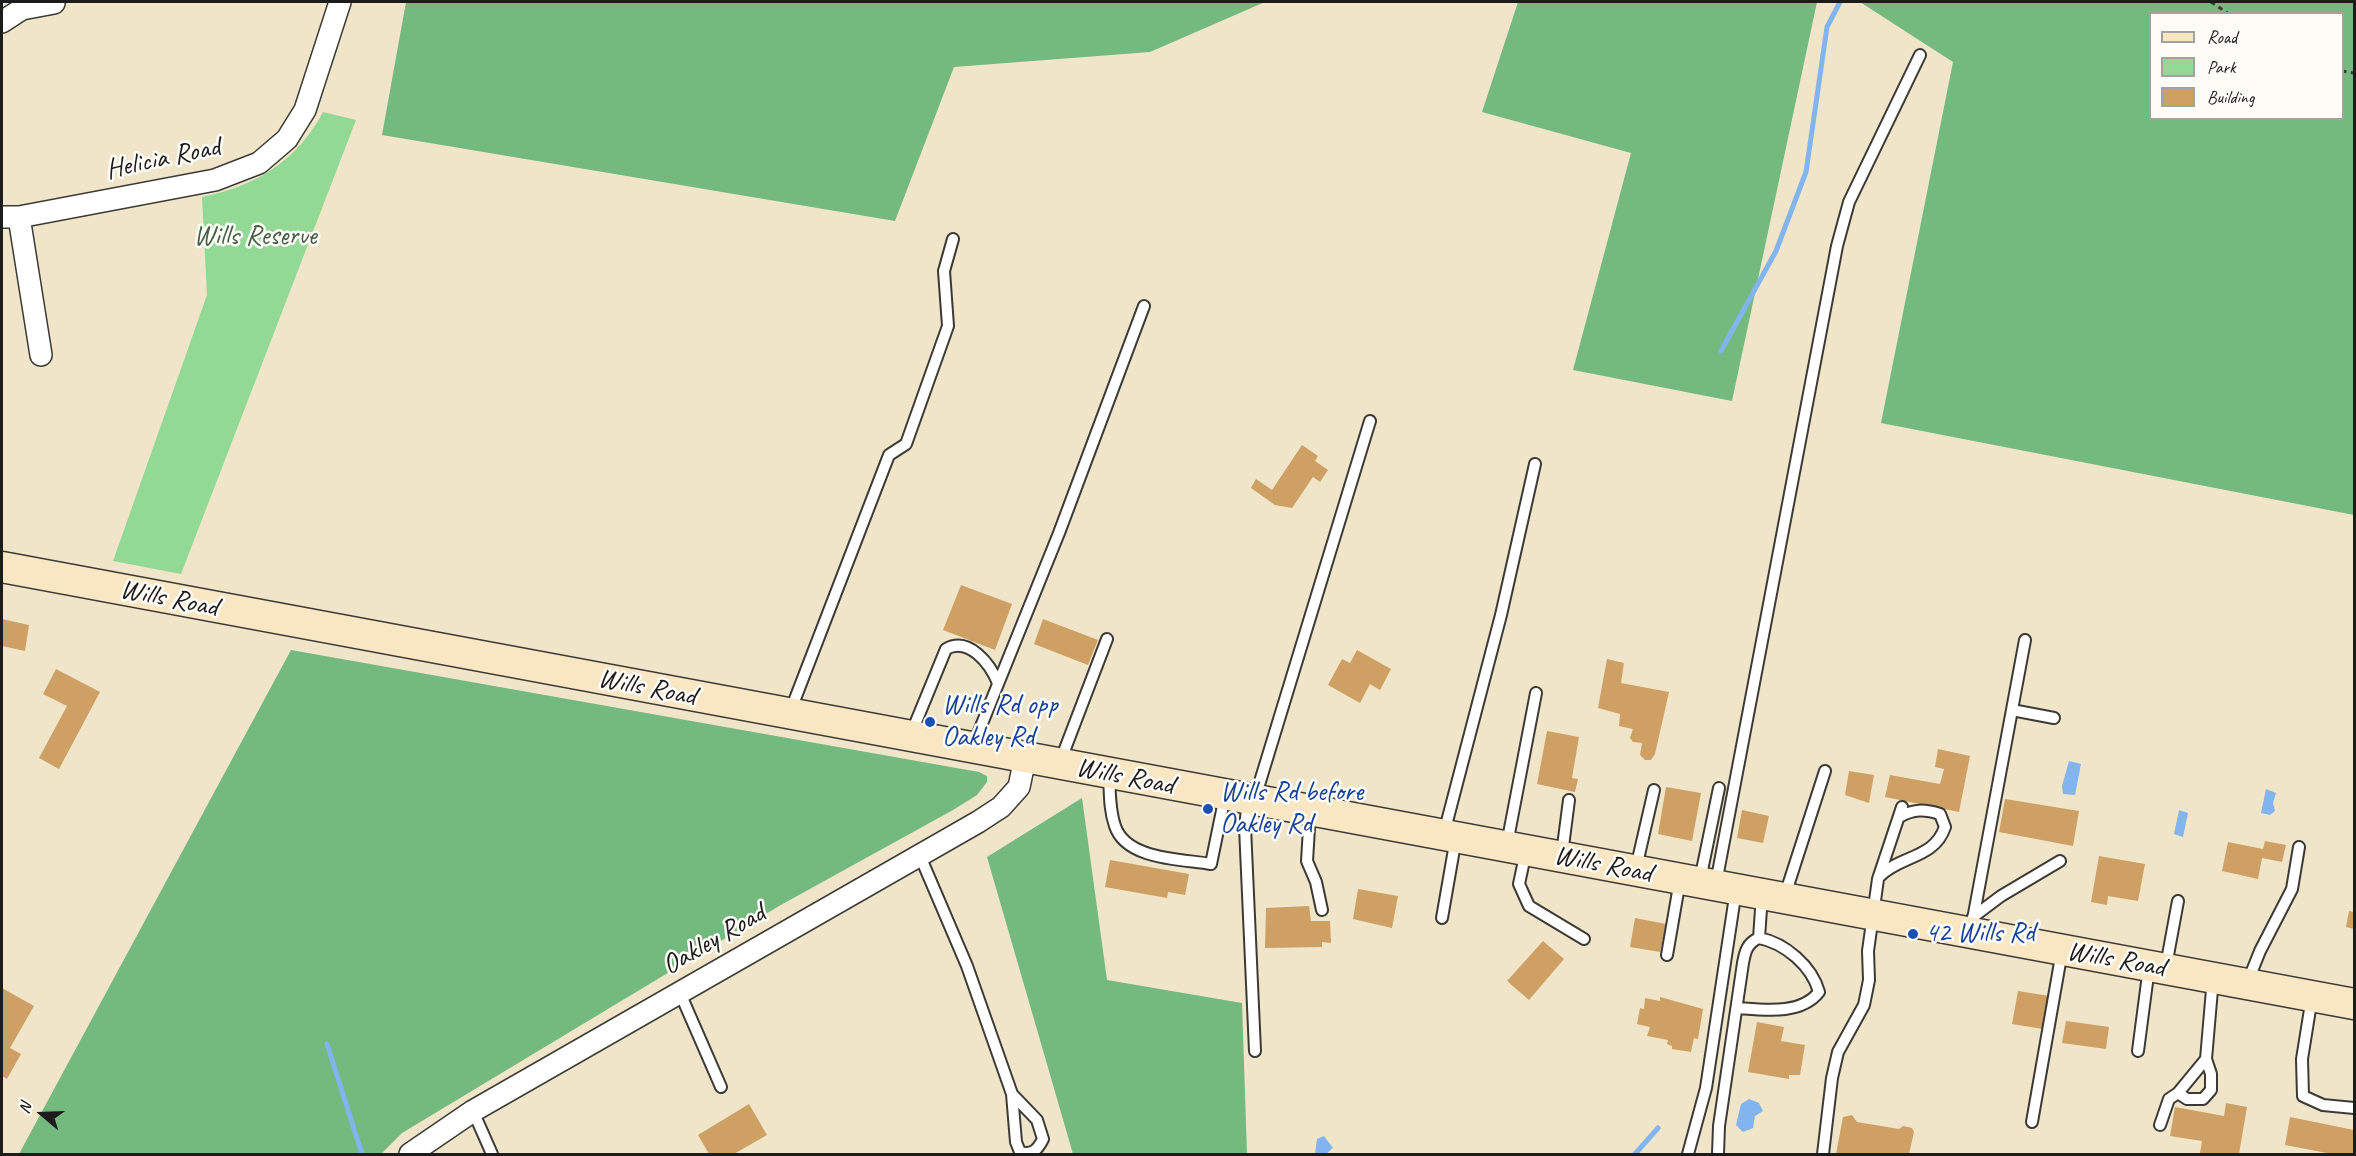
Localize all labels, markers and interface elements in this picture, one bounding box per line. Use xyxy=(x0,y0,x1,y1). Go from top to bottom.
legend xyxy=(2149,12,2344,120)
text: Road xyxy=(2207,26,2237,48)
text: Park xyxy=(2207,56,2236,78)
text: Building xyxy=(2207,86,2254,108)
street label: Helicia Road xyxy=(103,131,223,187)
park label: Wills Reserve xyxy=(194,220,316,254)
street label: Wills Road xyxy=(117,573,221,625)
street label: Wills Road xyxy=(595,662,699,714)
place label: Wills Rd opp Oakley Rd xyxy=(942,689,1058,755)
marker: Wills Rd opp Oakley Rd xyxy=(923,715,937,729)
street label: Wills Road xyxy=(1073,751,1177,803)
place label: Wills Rd before Oakley Rd xyxy=(1220,776,1363,842)
marker: Wills Rd before Oakley Rd xyxy=(1201,802,1215,816)
street label: Wills Road xyxy=(1551,839,1655,891)
street label: Oakley Road xyxy=(657,897,771,983)
place label: 42 Wills Rd xyxy=(1925,917,2035,951)
marker: 42 Wills Rd xyxy=(1906,927,1920,941)
street label: Wills Road xyxy=(2064,935,2168,985)
north arrow xyxy=(12,1084,72,1144)
text: N xyxy=(14,1100,36,1116)

